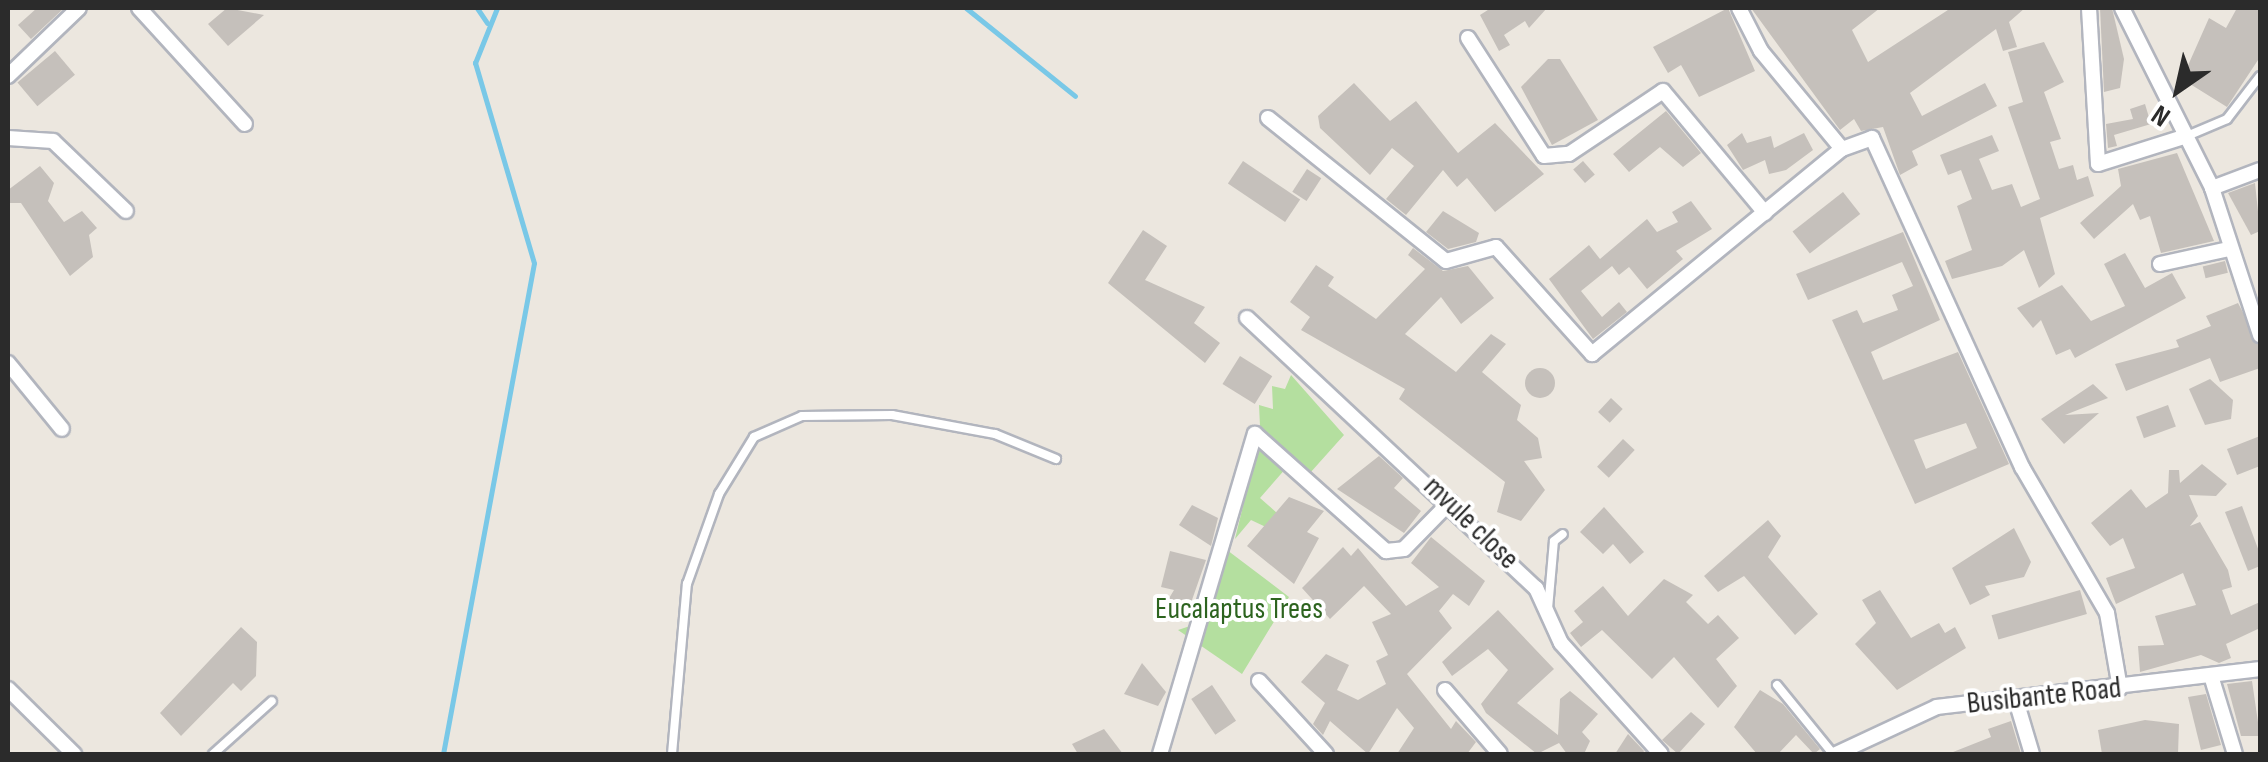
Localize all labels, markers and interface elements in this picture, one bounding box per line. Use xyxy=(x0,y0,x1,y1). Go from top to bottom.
north arrow xyxy=(2128,40,2228,140)
text: N xyxy=(2146,97,2176,133)
street label: mvule close xyxy=(1416,469,1526,577)
park label: Eucalaptus Trees xyxy=(1155,591,1323,627)
street label: Busibante Road xyxy=(1965,670,2123,722)

